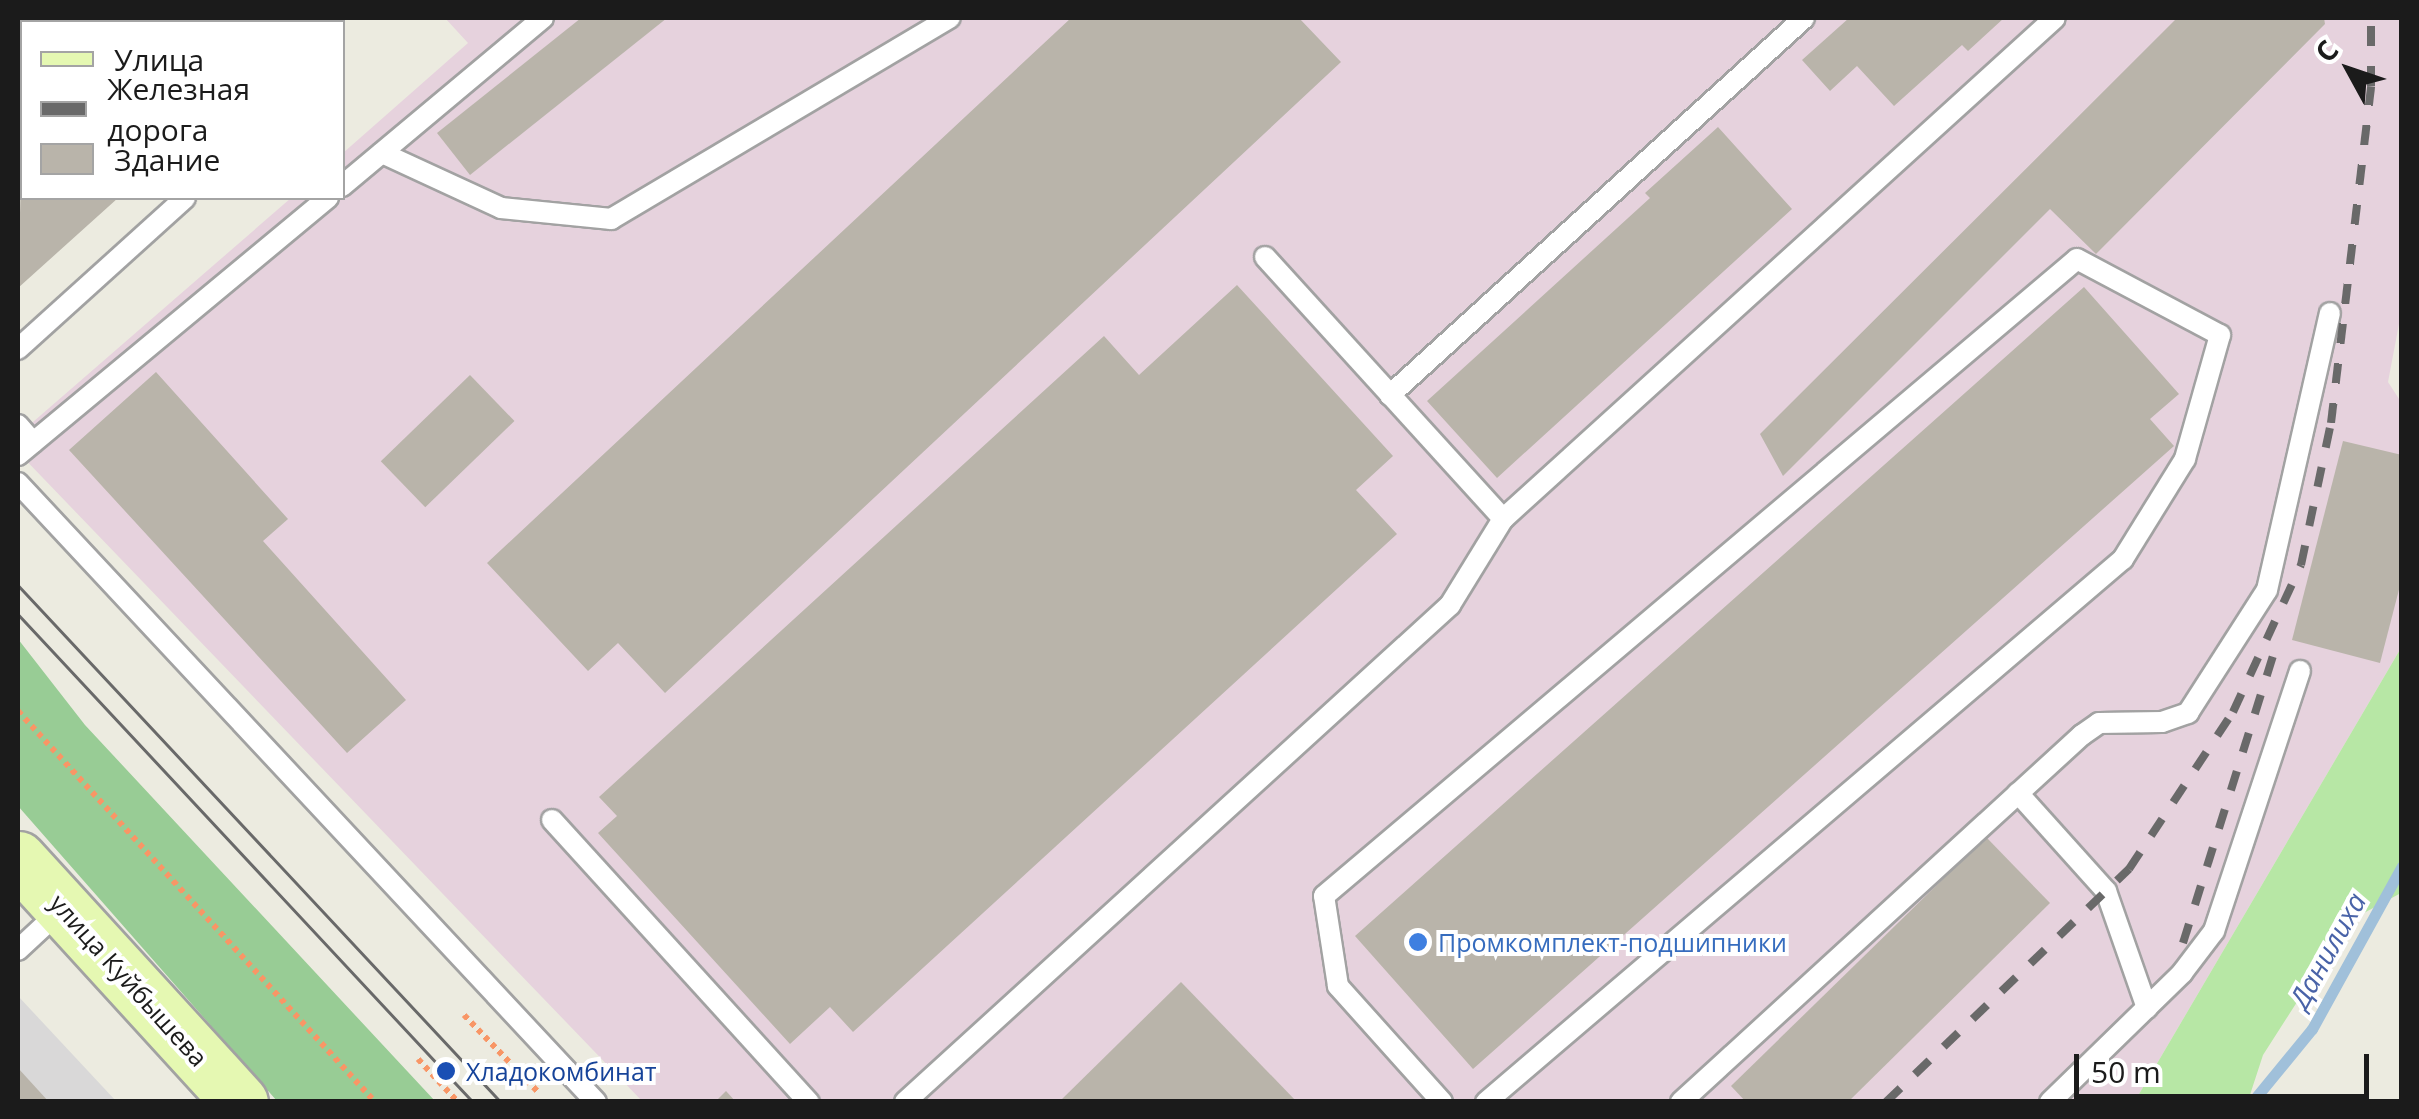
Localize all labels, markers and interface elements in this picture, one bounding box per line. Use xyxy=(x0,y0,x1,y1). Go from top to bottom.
legend xyxy=(20,20,345,200)
north arrow xyxy=(2299,20,2399,120)
text: С xyxy=(2306,32,2346,70)
text: Улица xyxy=(114,39,204,80)
text: Железная дорога xyxy=(107,68,250,150)
text: Здание xyxy=(114,139,220,180)
water label: Данилиха xyxy=(2282,886,2372,1014)
street label: улица Куйбышева xyxy=(44,888,214,1072)
place label: Промкомплект-подшипники xyxy=(1438,927,1787,957)
marker: Промкомплект-подшипники xyxy=(1407,931,1429,953)
scale bar xyxy=(2079,1034,2374,1096)
text: 50 m xyxy=(2091,1051,2161,1092)
place label: Хладокомбинат xyxy=(466,1056,657,1086)
marker: Хладокомбинат xyxy=(435,1060,457,1082)

